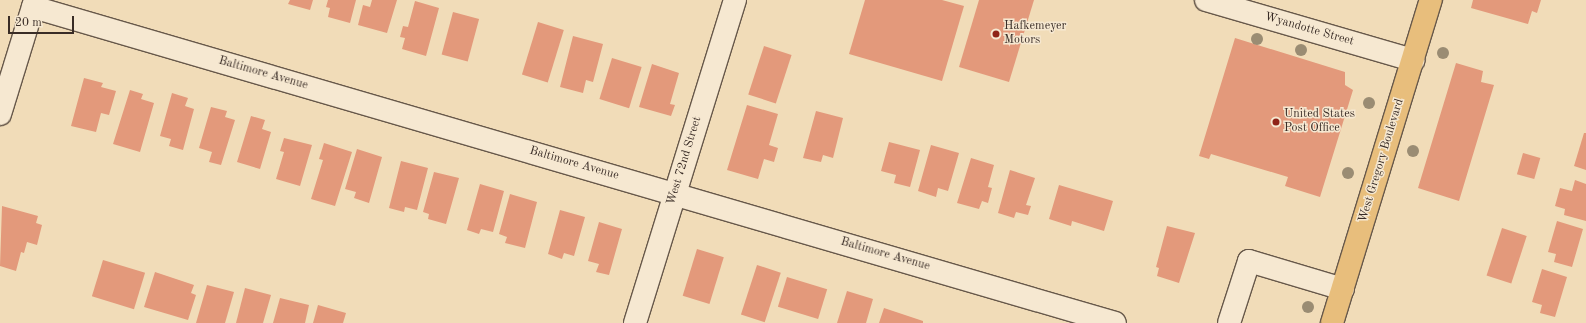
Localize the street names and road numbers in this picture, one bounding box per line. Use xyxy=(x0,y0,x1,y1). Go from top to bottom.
street label: Wyandotte Street xyxy=(1263,10,1355,50)
street label: Baltimore Avenue xyxy=(217,54,309,94)
street label: West Gregory Boulevard xyxy=(1356,97,1408,225)
street label: West 72nd Street xyxy=(665,115,705,207)
street label: Baltimore Avenue xyxy=(528,144,620,184)
street label: Baltimore Avenue xyxy=(839,235,931,275)

